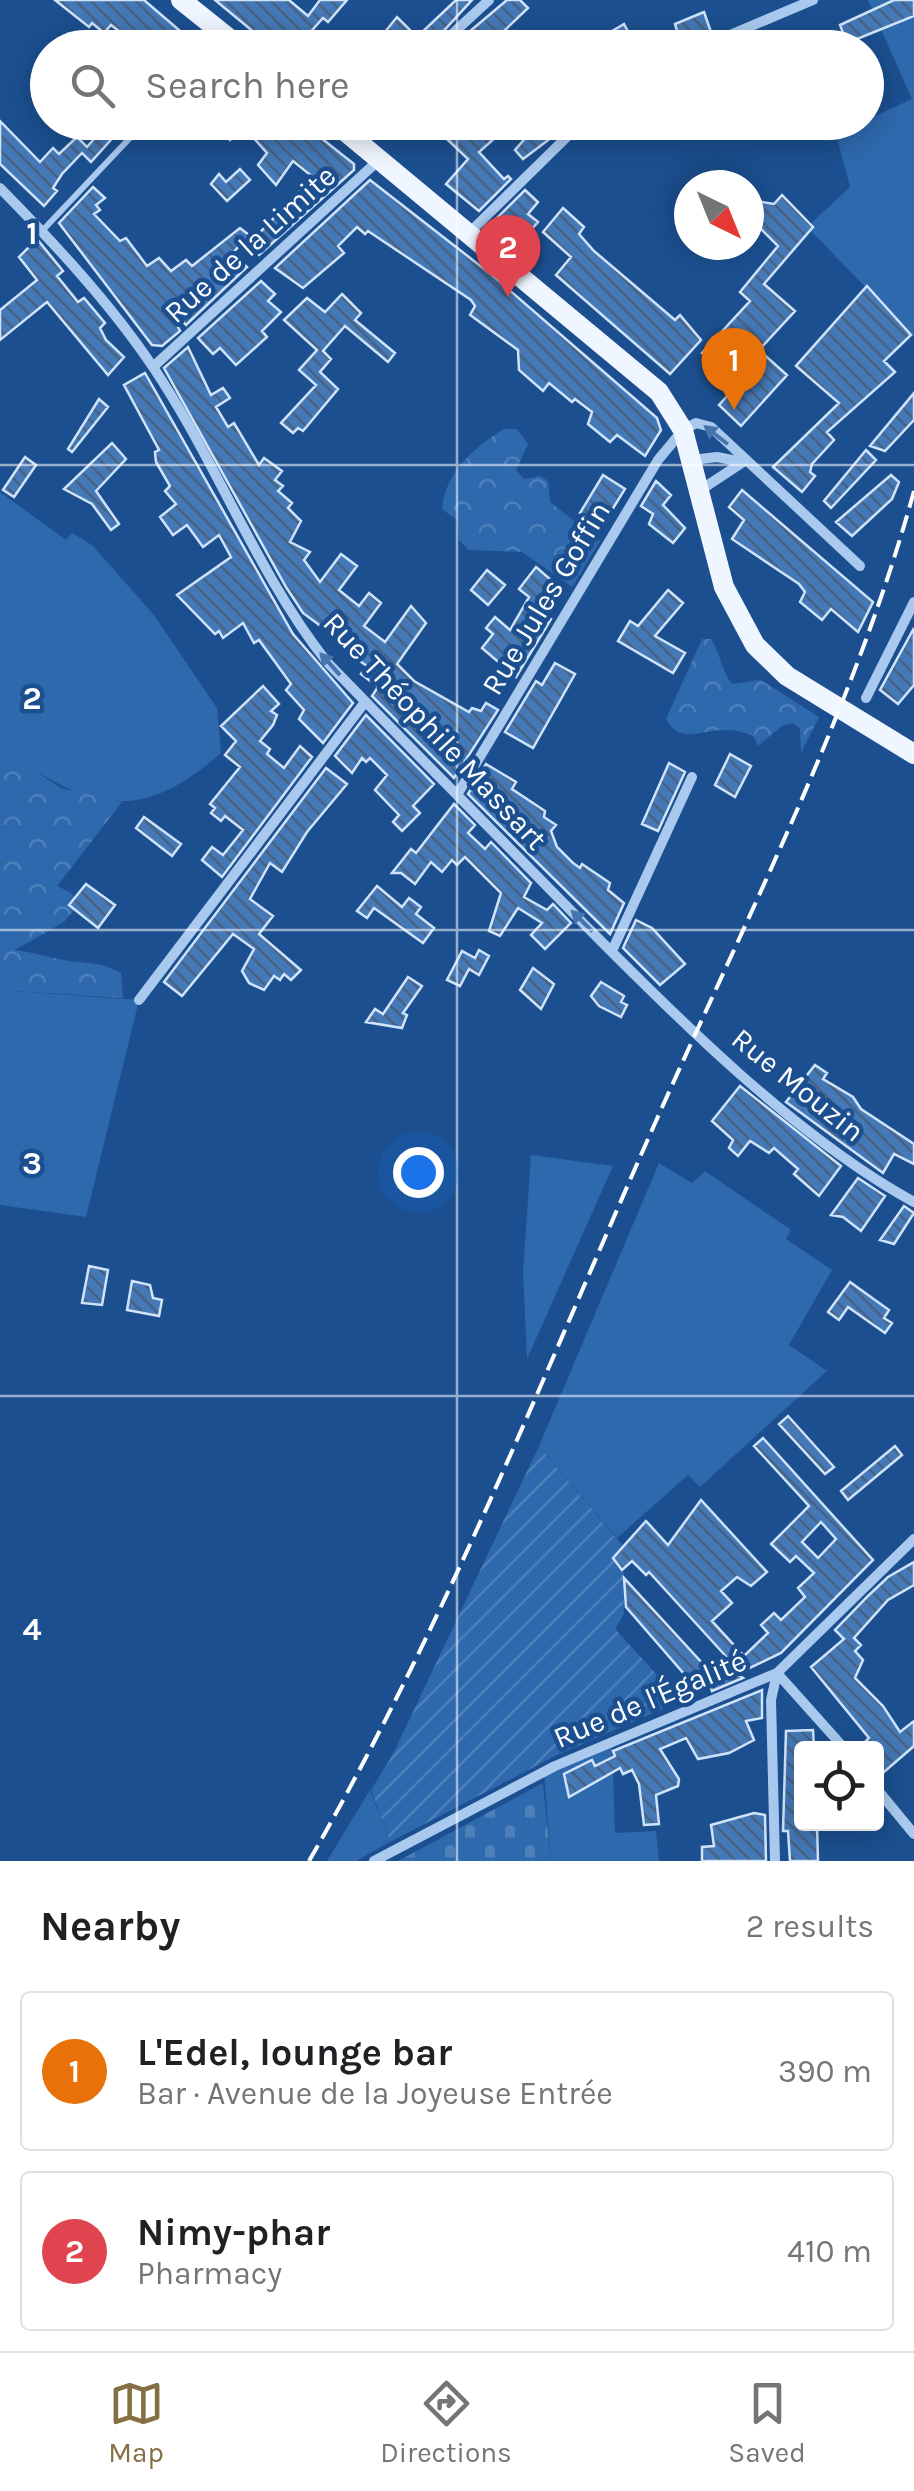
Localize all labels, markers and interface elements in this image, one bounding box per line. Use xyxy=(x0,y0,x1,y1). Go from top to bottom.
search box xyxy=(30,30,884,140)
icon: search xyxy=(65,58,120,113)
text: Search here xyxy=(145,63,349,108)
street label: Rue de la Limite xyxy=(157,158,343,330)
north arrow xyxy=(674,170,764,260)
pin: 2 xyxy=(476,214,540,297)
text: 1 xyxy=(26,215,38,252)
pin: 1 xyxy=(702,328,766,410)
one-way arrow xyxy=(703,425,729,446)
street label: Rue Jules Goffin xyxy=(474,495,618,701)
street label: Rue Théophile Massart xyxy=(316,605,554,857)
one-way arrow xyxy=(319,652,342,676)
text: 2 xyxy=(22,680,42,717)
one-way arrow xyxy=(571,910,594,934)
street label: Rue Mouzin xyxy=(724,1021,872,1149)
text: 3 xyxy=(22,1145,42,1182)
your location xyxy=(393,1147,444,1198)
text: 4 xyxy=(22,1611,42,1648)
street label: Rue de l'Égalité xyxy=(548,1642,752,1756)
map controls xyxy=(794,1741,884,1831)
button: locate xyxy=(794,1741,884,1831)
text: Nearby xyxy=(40,1901,180,1951)
text: 2 results xyxy=(746,1908,874,1945)
text: L'Edel, lounge bar xyxy=(137,2030,452,2075)
text: 1 xyxy=(69,2053,80,2090)
text: 390 m xyxy=(778,2053,872,2090)
text: Bar · Avenue de la Joyeuse Entrée xyxy=(137,2075,613,2112)
text: Nimy-phar xyxy=(137,2210,330,2255)
text: 2 xyxy=(65,2233,84,2270)
text: 410 m xyxy=(787,2233,872,2270)
text: Pharmacy xyxy=(137,2255,282,2292)
tab: Map xyxy=(108,2376,164,2469)
tab: Directions xyxy=(380,2376,512,2469)
tab: Saved xyxy=(728,2376,806,2469)

